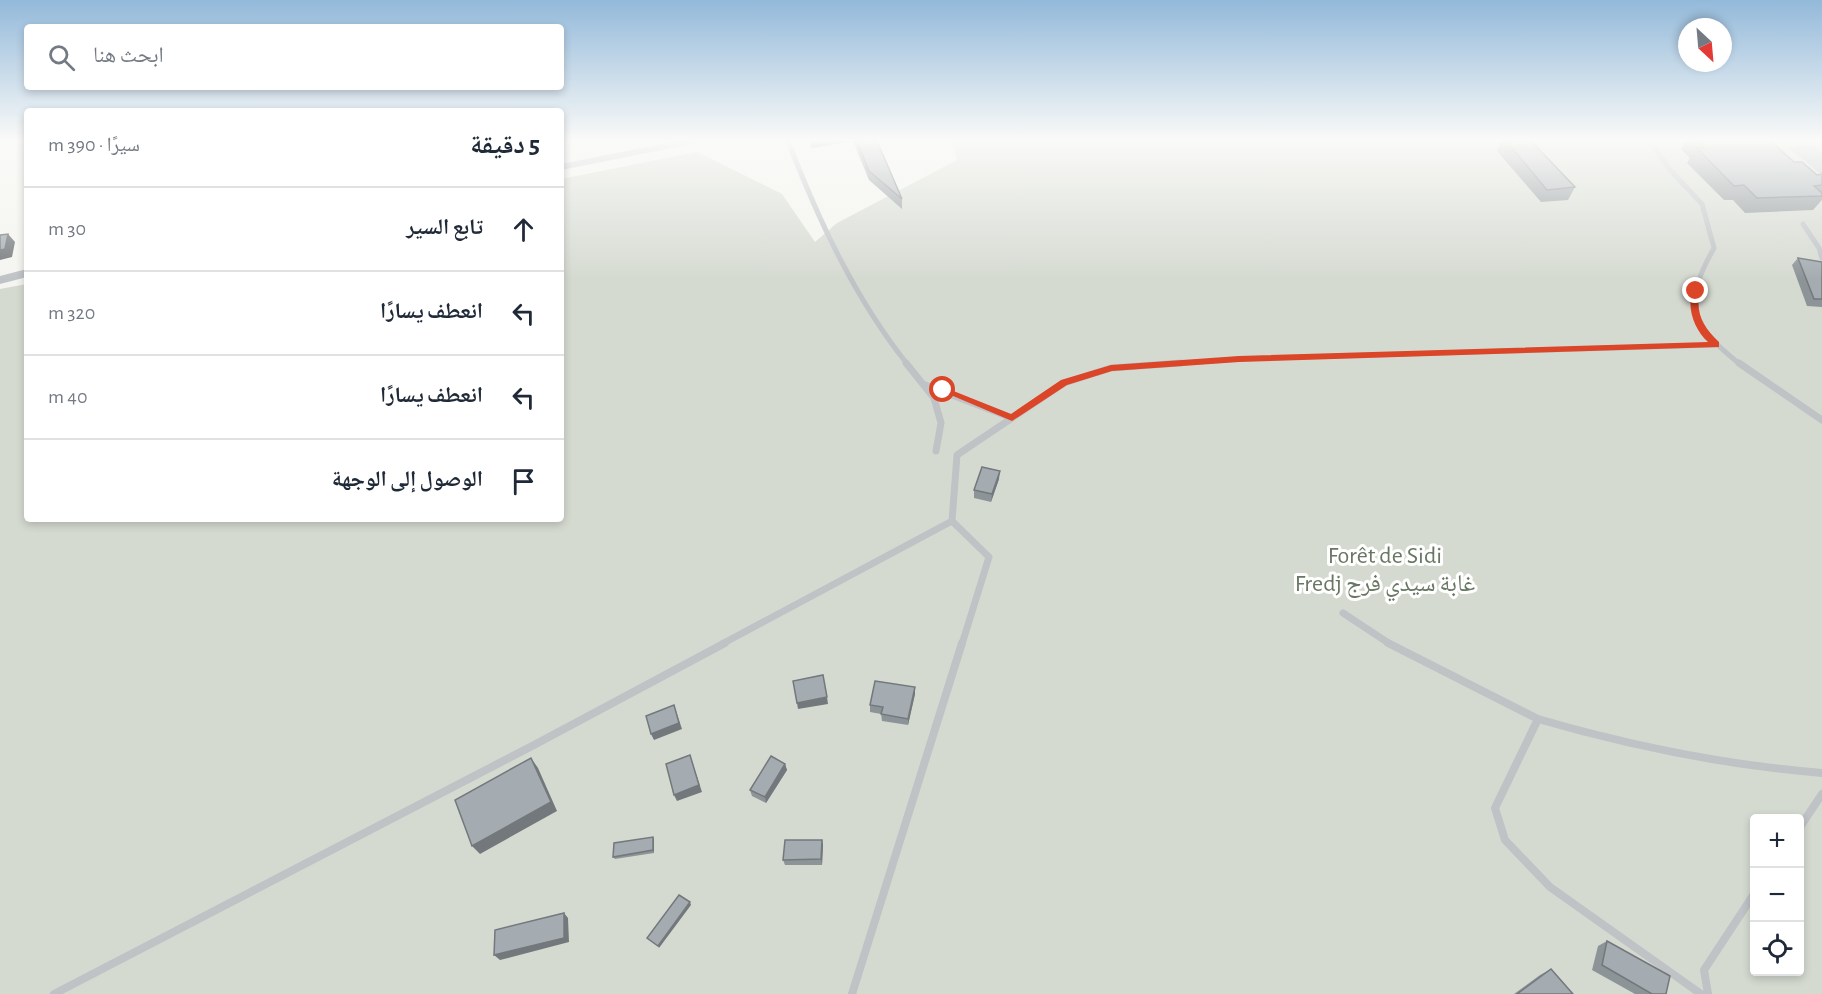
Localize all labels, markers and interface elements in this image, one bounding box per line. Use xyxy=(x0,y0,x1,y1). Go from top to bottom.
north arrow xyxy=(1678,18,1732,72)
search box xyxy=(24,24,564,90)
icon: search xyxy=(45,41,78,74)
text: ابحث هنا xyxy=(93,44,164,66)
text: 5 دقيقة xyxy=(470,132,540,158)
text: سيرًا · 390 m xyxy=(48,135,140,155)
icon: ahead xyxy=(507,213,540,246)
text: تابع السير xyxy=(406,216,483,238)
text: 30 m xyxy=(48,219,86,239)
route end xyxy=(1682,277,1708,303)
icon: left xyxy=(507,297,540,330)
text: انعطف يسارًا xyxy=(380,300,483,322)
text: 320 m xyxy=(48,303,95,323)
route start xyxy=(929,376,955,402)
icon: left xyxy=(507,381,540,414)
text: انعطف يسارًا xyxy=(380,384,483,406)
text: 40 m xyxy=(48,387,88,407)
icon: arrive xyxy=(507,465,540,498)
text: الوصول إلى الوجهة xyxy=(332,468,483,490)
park label: Forêt de Sidi Fredj غابة سيدي فرج xyxy=(1295,544,1475,602)
map controls xyxy=(1750,814,1804,976)
button: + xyxy=(1750,814,1804,868)
button: − xyxy=(1750,868,1804,922)
button: locate xyxy=(1750,922,1804,976)

